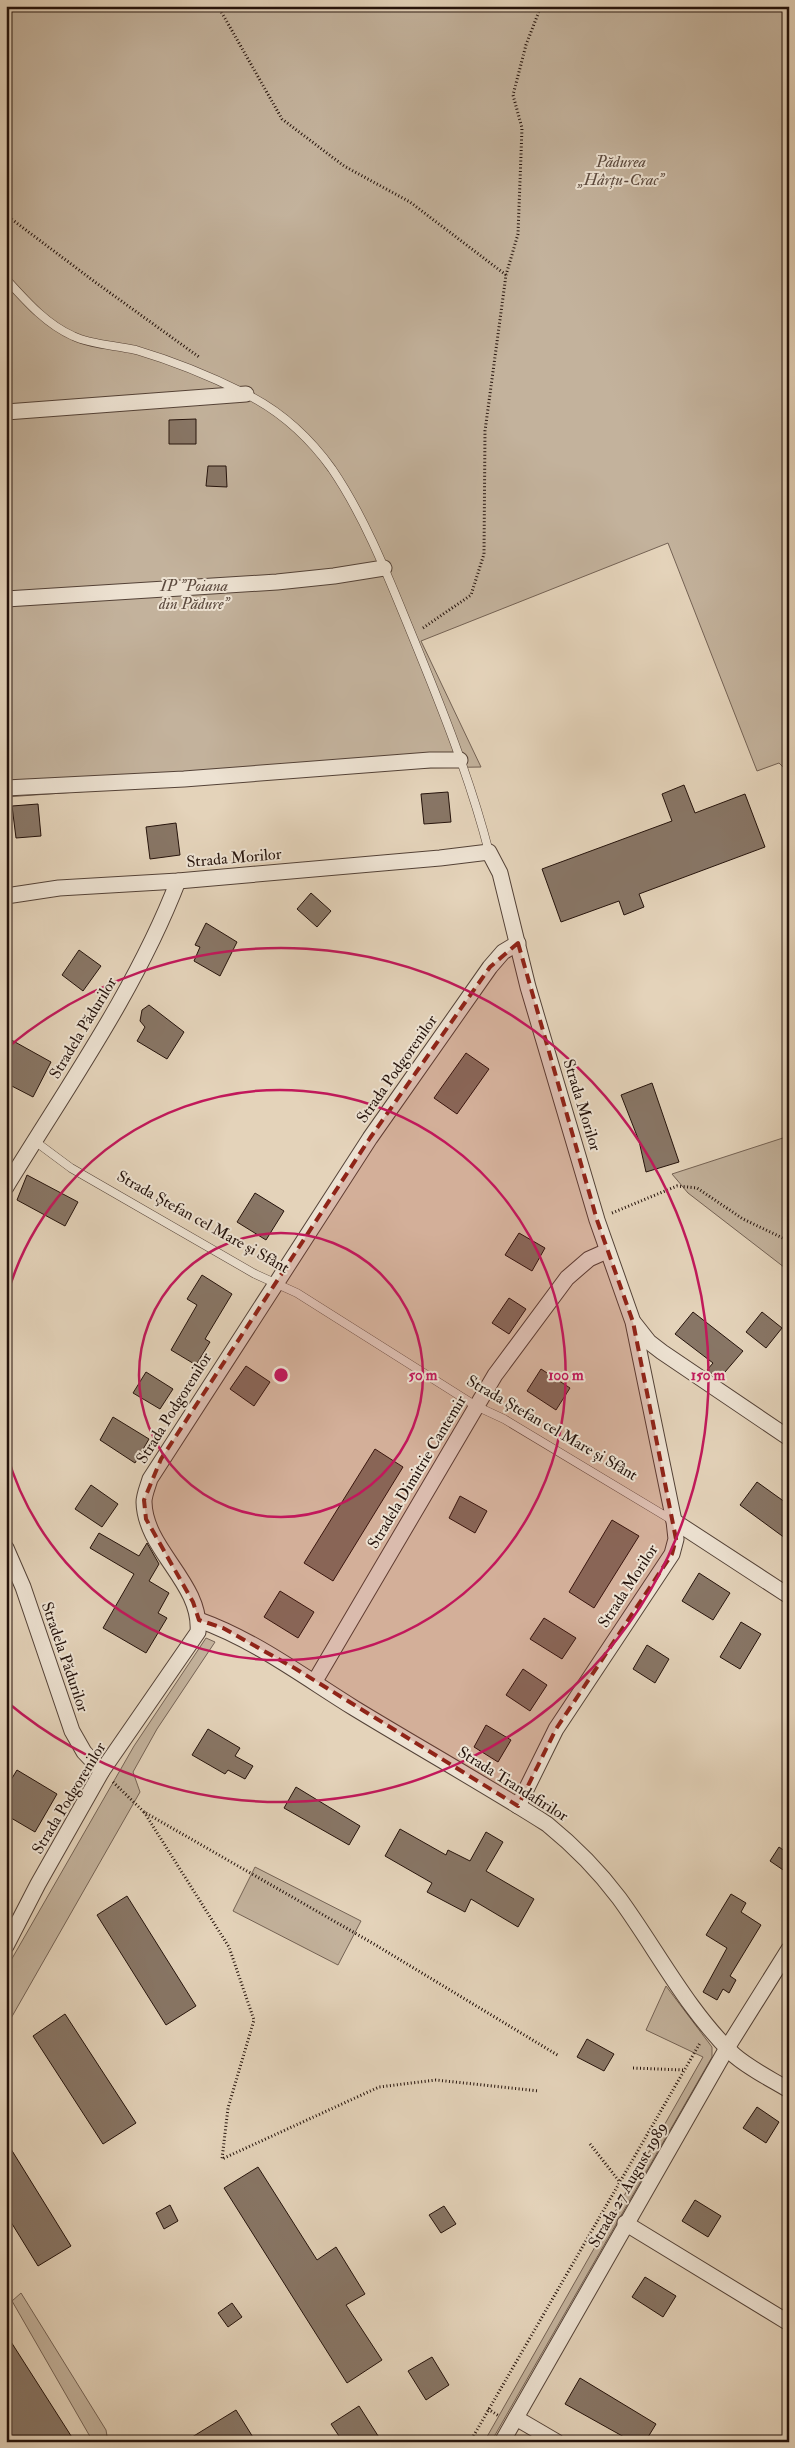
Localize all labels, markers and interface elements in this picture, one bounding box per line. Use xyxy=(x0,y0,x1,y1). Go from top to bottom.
park label: Pădurea „Hârțu-Crac” xyxy=(576,152,665,190)
park label: IP "Poiana din Pădure" xyxy=(158,576,230,614)
street label: Strada Morilor xyxy=(186,844,282,872)
street label: Stradela Pădurilor xyxy=(45,973,121,1083)
street label: Strada Podgorenilor xyxy=(352,1011,442,1127)
street label: Strada Morilor xyxy=(559,1057,605,1153)
street label: Strada Ștefan cel Mare și Sfânt xyxy=(113,1166,293,1278)
street label: Strada Podgorenilor xyxy=(132,1349,216,1467)
centre of rings xyxy=(272,1366,290,1384)
text: 50 m xyxy=(409,1366,438,1385)
text: 100 m xyxy=(548,1366,584,1385)
text: 150 m xyxy=(691,1366,725,1385)
street label: Strada Ștefan cel Mare și Sfânt xyxy=(463,1371,641,1485)
street label: Stradela Dimitrie Cantemir xyxy=(363,1392,471,1552)
street label: Strada Morilor xyxy=(594,1541,662,1631)
street label: Stradela Pădurilor xyxy=(37,1599,93,1715)
street label: Strada Podgorenilor xyxy=(28,1738,110,1858)
street label: Strada Trandafirilor xyxy=(454,1742,572,1826)
street label: Strada 27 August 1989 xyxy=(584,2119,672,2251)

